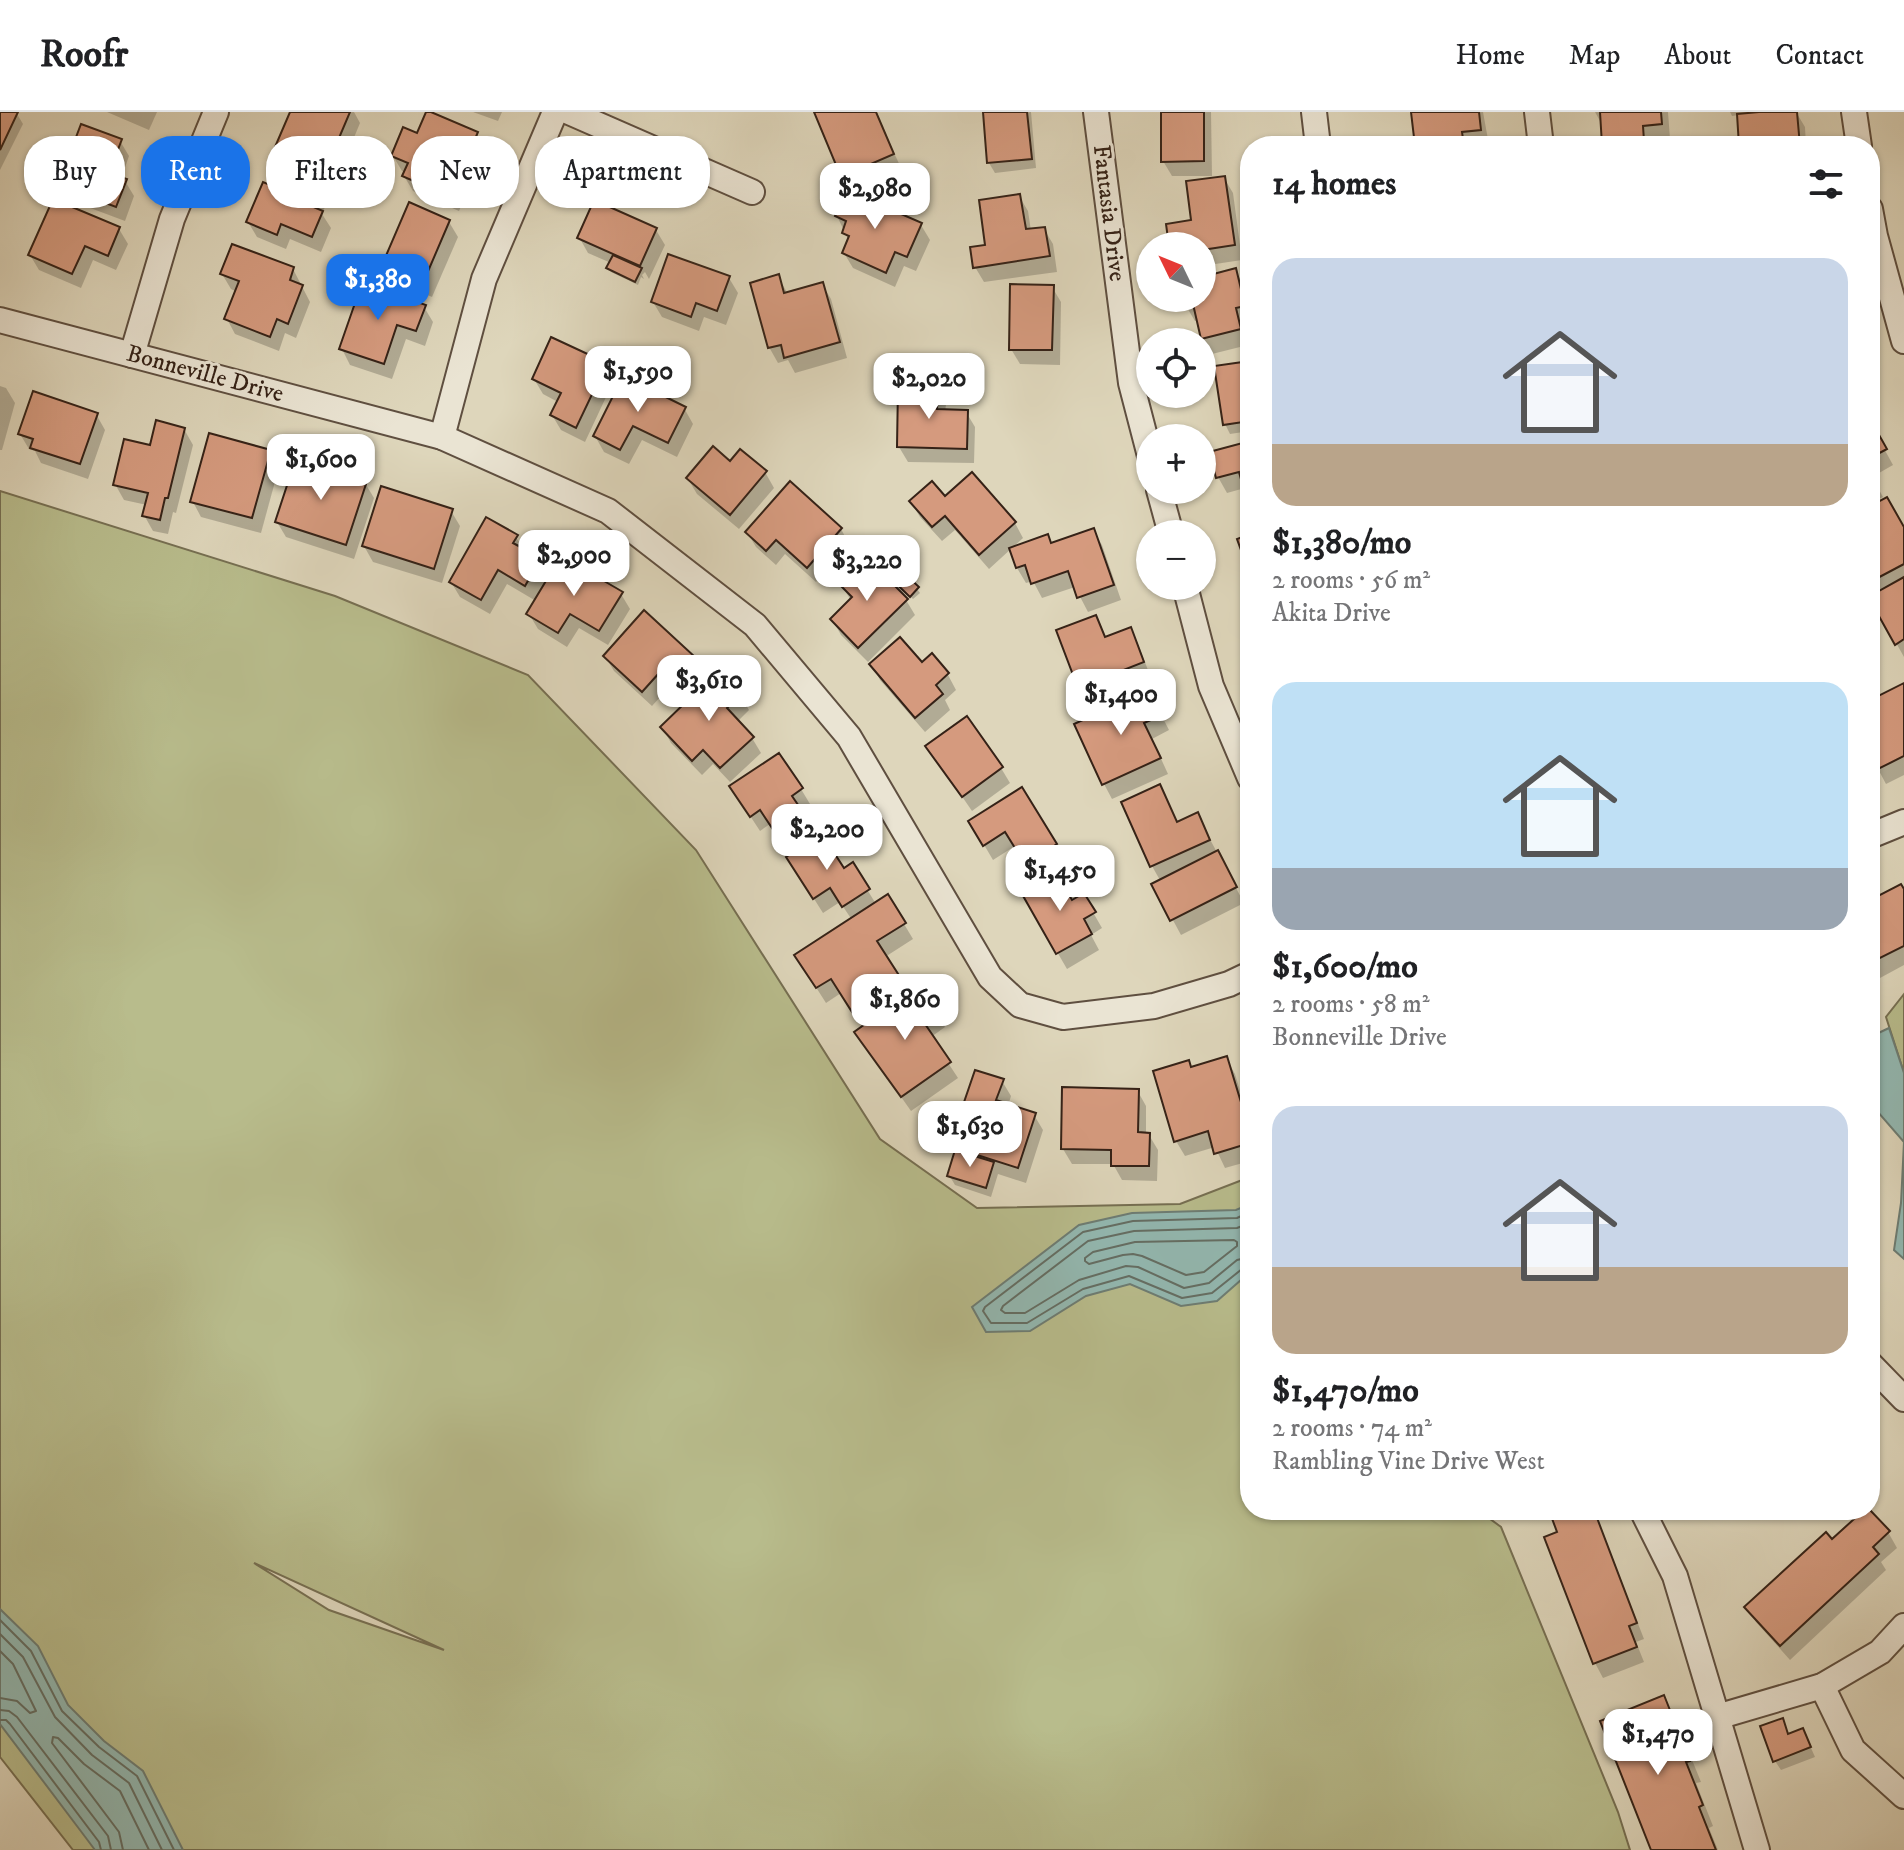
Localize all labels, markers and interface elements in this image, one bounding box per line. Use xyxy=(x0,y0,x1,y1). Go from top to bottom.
text: Roofr xyxy=(40,31,128,79)
text: Home xyxy=(1456,38,1525,73)
text: Map xyxy=(1569,38,1620,73)
text: About xyxy=(1664,38,1731,73)
text: Contact xyxy=(1775,38,1864,73)
chip: Buy xyxy=(24,136,125,208)
chip: Rent xyxy=(141,136,250,208)
chip: Filters xyxy=(266,136,395,208)
chip: New xyxy=(411,136,519,208)
chip: Apartment xyxy=(535,136,710,208)
street label: Fantasia Drive xyxy=(1086,143,1132,283)
icon: filters xyxy=(1804,162,1848,206)
pin: $2,980 xyxy=(810,163,940,231)
text: 14 homes xyxy=(1272,163,1396,205)
text: $2,980 xyxy=(838,172,912,205)
north arrow xyxy=(1136,232,1216,312)
map controls xyxy=(1136,232,1216,600)
pin: $1,380 xyxy=(313,254,443,322)
text: $1,380 xyxy=(344,263,412,296)
icon: home xyxy=(1488,310,1632,454)
button: locate xyxy=(1136,328,1216,408)
street label: Bonneville Drive xyxy=(123,339,287,409)
pin: $1,590 xyxy=(573,346,703,414)
pin: $2,020 xyxy=(864,353,994,421)
text: $1,590 xyxy=(603,355,673,388)
text: $2,020 xyxy=(892,362,967,395)
button: + xyxy=(1136,424,1216,504)
pin: $1,600 xyxy=(256,434,386,502)
text: $1,600 xyxy=(285,443,357,476)
button: − xyxy=(1136,520,1216,600)
text: $1,380/mo xyxy=(1272,522,1411,564)
pin: $2,900 xyxy=(509,530,639,598)
pin: $3,220 xyxy=(802,535,932,603)
text: $2,900 xyxy=(536,539,612,572)
text: $3,220 xyxy=(832,544,902,577)
text: 2 rooms · 56 m² xyxy=(1272,564,1430,597)
text: Akita Drive xyxy=(1272,597,1391,630)
pin: $3,610 xyxy=(644,655,774,723)
text: $3,610 xyxy=(675,664,743,697)
pin: $1,400 xyxy=(1056,669,1186,737)
text: $1,400 xyxy=(1084,678,1158,711)
icon: home xyxy=(1488,734,1632,878)
pin: $2,200 xyxy=(762,804,892,872)
text: $2,200 xyxy=(790,813,865,846)
pin: $1,450 xyxy=(995,845,1125,913)
text: $1,450 xyxy=(1024,854,1096,887)
text: $1,600/mo xyxy=(1272,946,1418,988)
pin: $1,860 xyxy=(840,974,970,1042)
text: $1,860 xyxy=(869,983,941,1016)
text: 2 rooms · 58 m² xyxy=(1272,988,1430,1021)
text: Bonneville Drive xyxy=(1272,1021,1447,1054)
pin: $1,630 xyxy=(905,1101,1035,1169)
text: $1,630 xyxy=(936,1110,1004,1143)
icon: home xyxy=(1488,1158,1632,1302)
text: $1,470/mo xyxy=(1272,1370,1419,1412)
text: 2 rooms · 74 m² xyxy=(1272,1412,1432,1445)
text: Rambling Vine Drive West xyxy=(1272,1445,1545,1478)
pin: $1,470 xyxy=(1593,1709,1723,1777)
text: $1,470 xyxy=(1621,1718,1695,1751)

